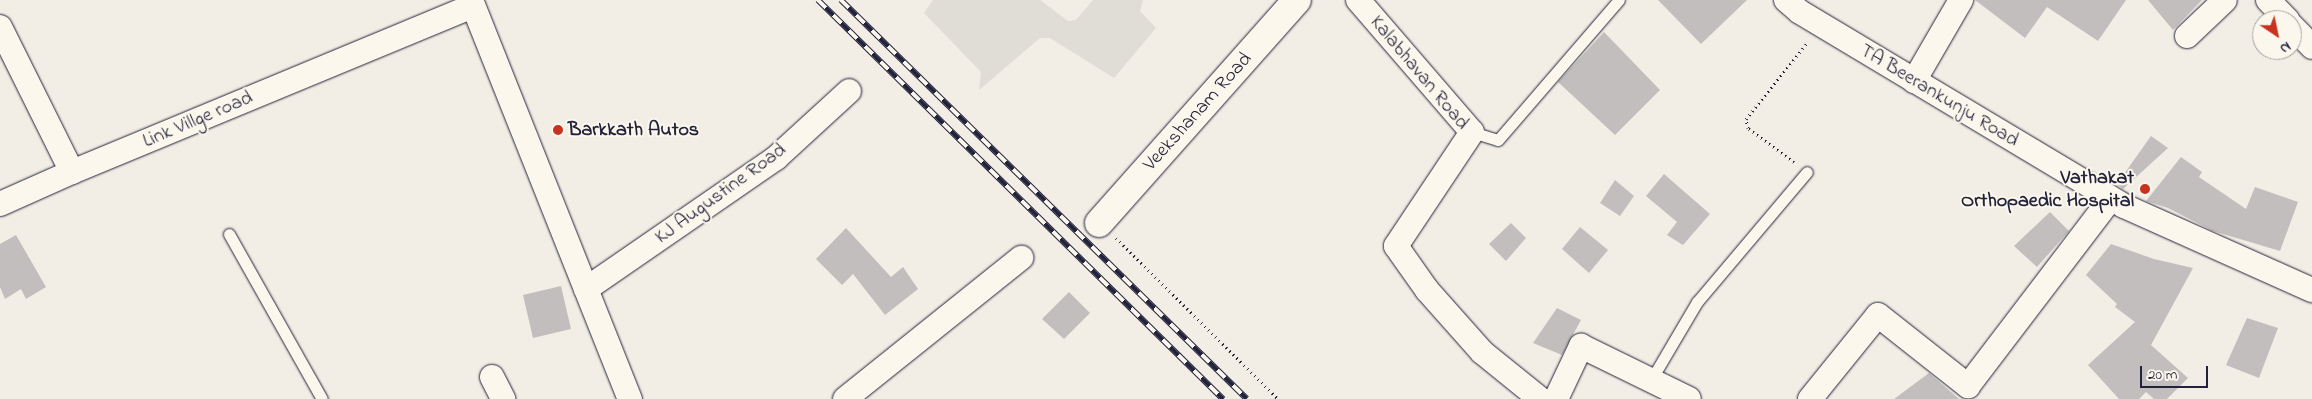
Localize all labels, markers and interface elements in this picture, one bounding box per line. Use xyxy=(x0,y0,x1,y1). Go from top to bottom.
north arrow xyxy=(2252,10,2302,60)
street label: Kalabhavan Road xyxy=(1364,11,1474,135)
text: N xyxy=(2275,36,2295,58)
street label: TA Beerankunju Road xyxy=(1855,39,2023,153)
street label: Veekshanam Road xyxy=(1138,48,1258,176)
street label: Link Villge road xyxy=(139,86,257,154)
place label: Barkkath Autos xyxy=(568,118,699,142)
marker: Barkkath Autos xyxy=(552,124,564,136)
street label: KJ Augustine Road xyxy=(651,138,791,250)
place label: Vathakat Orthopaedic Hospital xyxy=(1961,166,2134,213)
marker: Vathakat Orthopaedic Hospital xyxy=(2138,182,2152,196)
scale bar xyxy=(2142,356,2210,388)
text: 20 m xyxy=(2148,364,2177,386)

